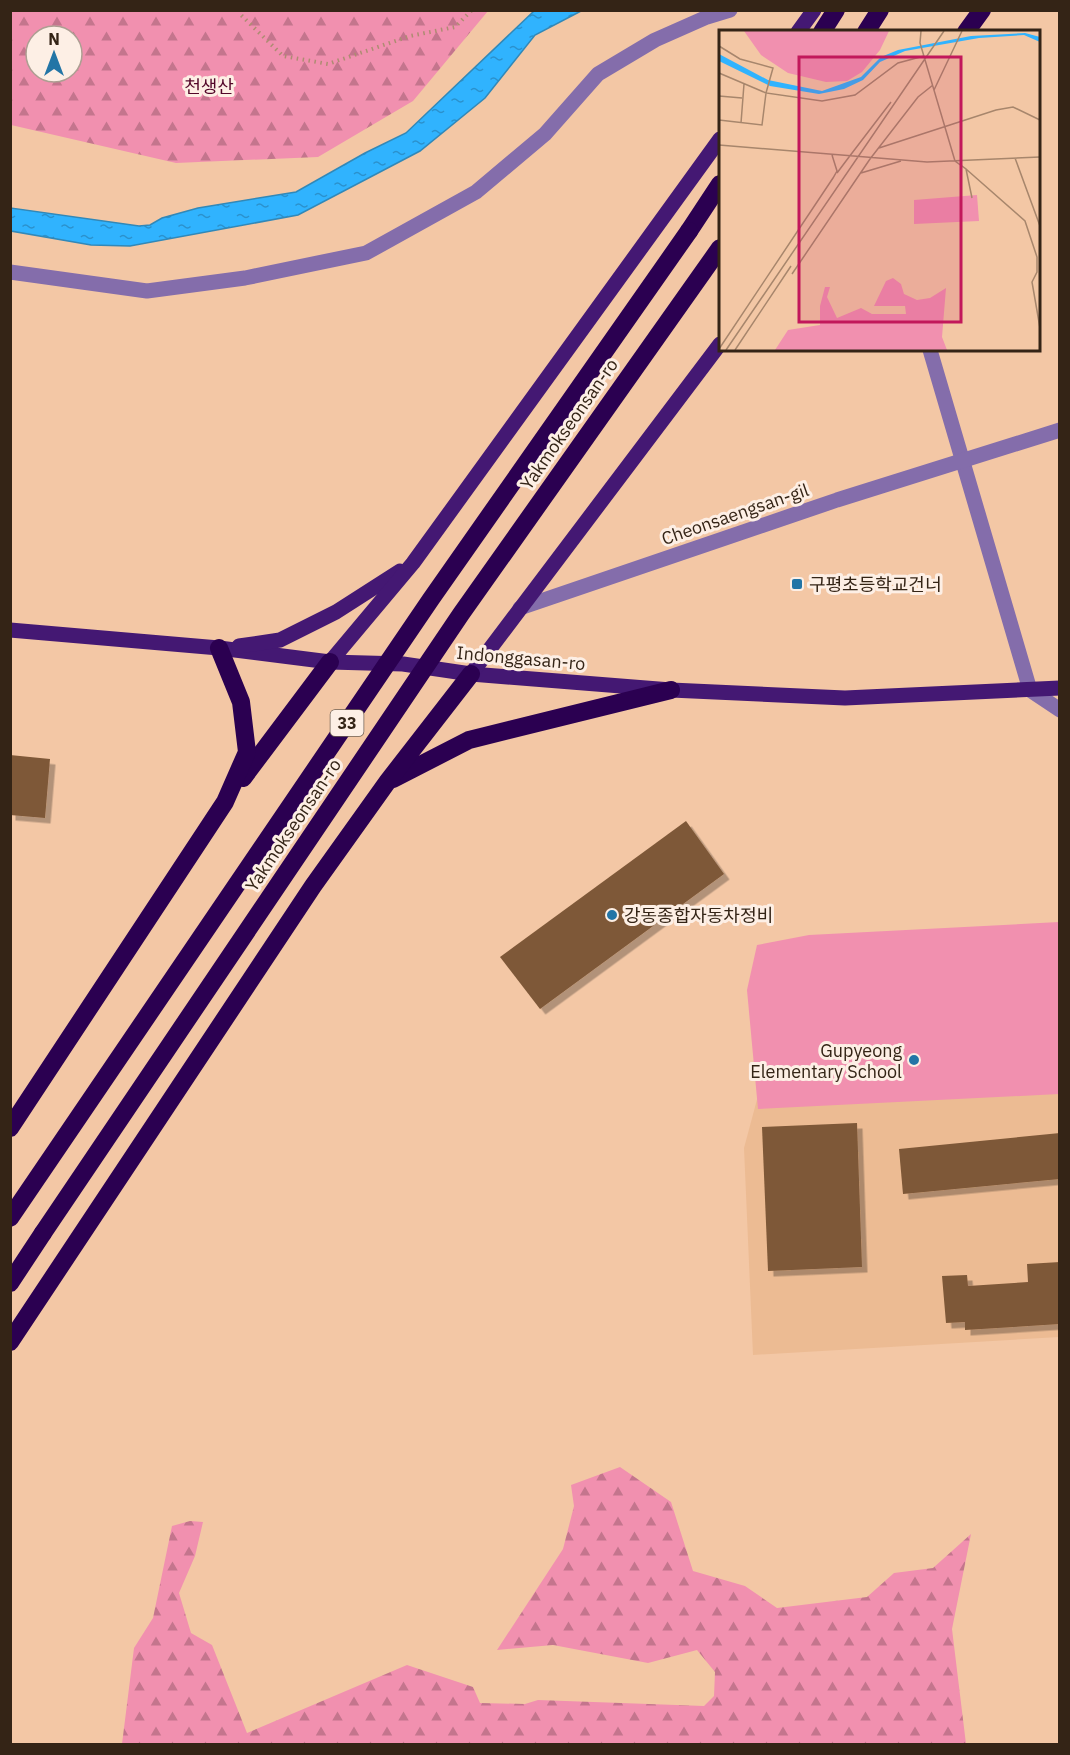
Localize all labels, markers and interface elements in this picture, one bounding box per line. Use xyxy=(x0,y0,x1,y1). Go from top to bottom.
north arrow xyxy=(24,24,84,84)
text: N xyxy=(48,29,60,49)
inset map xyxy=(719,30,1040,351)
park label: 천생산 xyxy=(184,75,234,98)
street label: Yakmokseonsan-ro xyxy=(515,354,623,494)
street label: Cheonsaengsan-gil xyxy=(658,478,812,550)
place label: 구평초등학교건너 xyxy=(809,573,941,596)
marker: 구평초등학교건너 xyxy=(790,577,804,591)
street label: Indonggasan-ro xyxy=(456,641,586,675)
road number: 33 xyxy=(330,710,364,736)
street label: Yakmokseonsan-ro xyxy=(240,754,346,896)
place label: 강동종합자동차정비 xyxy=(624,904,773,927)
marker: 강동종합자동차정비 xyxy=(605,908,619,922)
place label: Gupyeong Elementary School xyxy=(750,1039,902,1083)
marker: Gupyeong Elementary School xyxy=(907,1053,921,1067)

